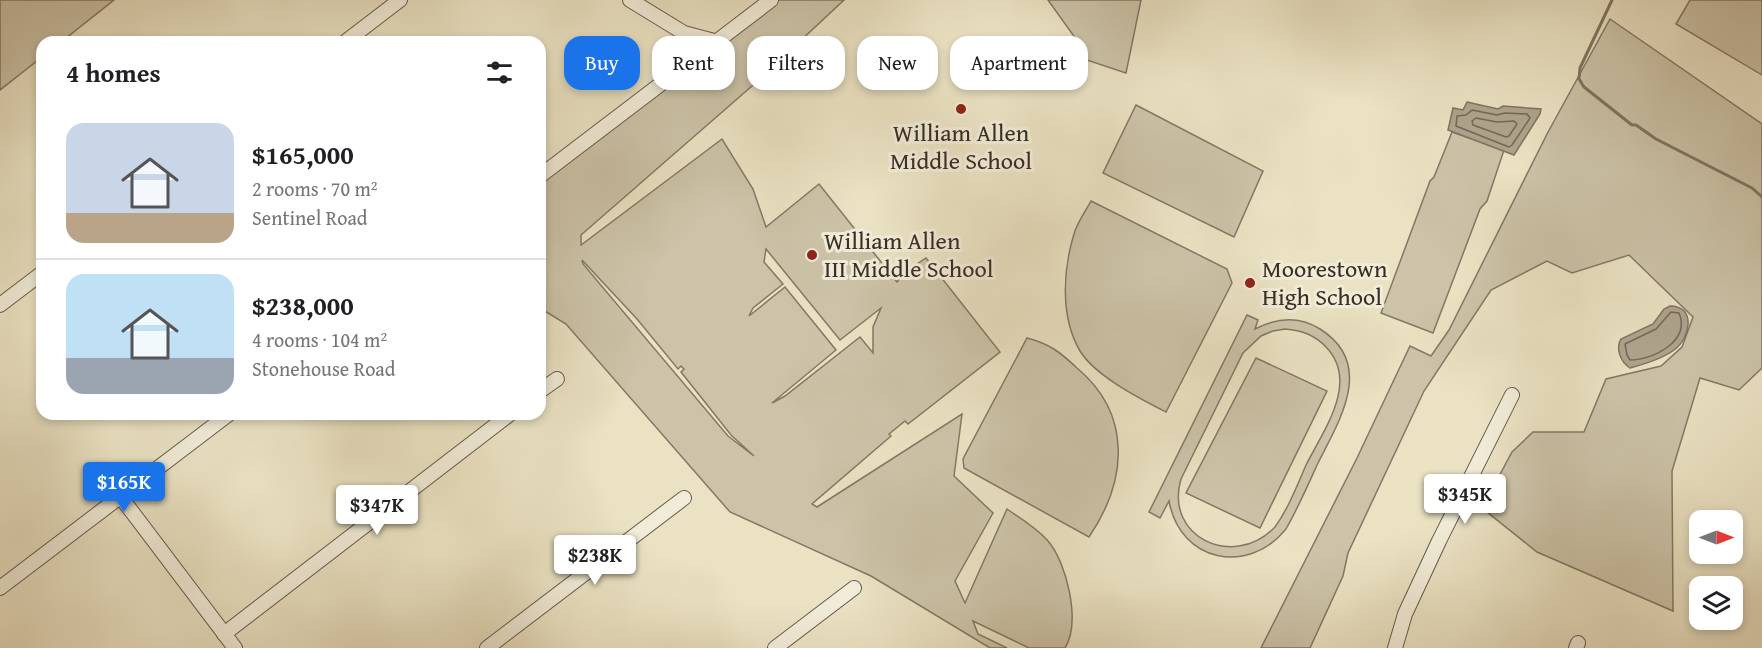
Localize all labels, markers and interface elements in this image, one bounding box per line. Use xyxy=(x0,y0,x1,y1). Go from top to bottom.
chip: Buy xyxy=(564,36,640,90)
chip: Rent xyxy=(652,36,735,90)
chip: Filters xyxy=(747,36,845,90)
chip: New xyxy=(857,36,938,90)
chip: Apartment xyxy=(950,36,1088,90)
text: 4 homes xyxy=(66,53,161,92)
icon: filters xyxy=(483,56,516,89)
marker: William Allen Middle School xyxy=(954,102,968,116)
place label: William Allen Middle School xyxy=(890,115,1032,178)
text: $165,000 xyxy=(252,135,354,174)
icon: home xyxy=(114,147,186,219)
text: 2 rooms · 70 m² xyxy=(252,174,378,203)
text: Sentinel Road xyxy=(252,203,368,232)
place label: William Allen III Middle School xyxy=(824,223,994,286)
marker: William Allen III Middle School xyxy=(805,248,819,262)
place label: Moorestown High School xyxy=(1262,251,1388,314)
marker: Moorestown High School xyxy=(1243,276,1257,290)
text: $238,000 xyxy=(252,286,354,325)
icon: home xyxy=(114,298,186,370)
text: 4 rooms · 104 m² xyxy=(252,325,387,354)
text: Stonehouse Road xyxy=(252,354,395,383)
pin: $165K xyxy=(82,462,166,513)
text: $165K xyxy=(97,467,151,496)
pin: $345K xyxy=(1423,474,1507,525)
text: $345K xyxy=(1438,479,1492,508)
pin: $347K xyxy=(335,485,419,536)
text: $347K xyxy=(350,490,404,519)
north arrow xyxy=(1689,510,1743,564)
map controls xyxy=(1689,510,1743,630)
pin: $238K xyxy=(553,535,637,586)
text: $238K xyxy=(568,540,622,569)
button: layers xyxy=(1689,576,1743,630)

